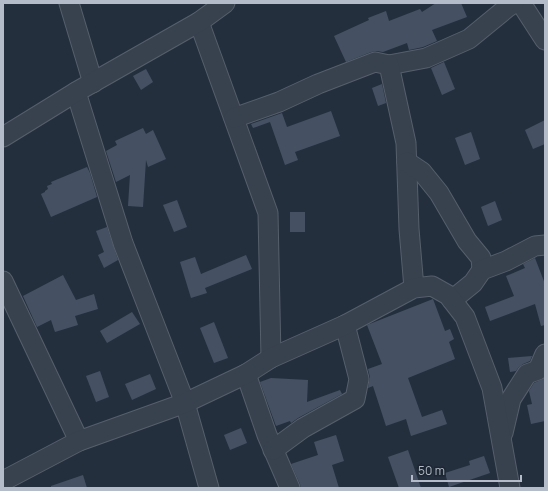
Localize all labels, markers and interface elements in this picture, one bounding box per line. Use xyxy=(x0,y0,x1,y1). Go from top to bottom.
scale bar xyxy=(412,457,521,483)
text: 50 m xyxy=(418,462,445,479)

